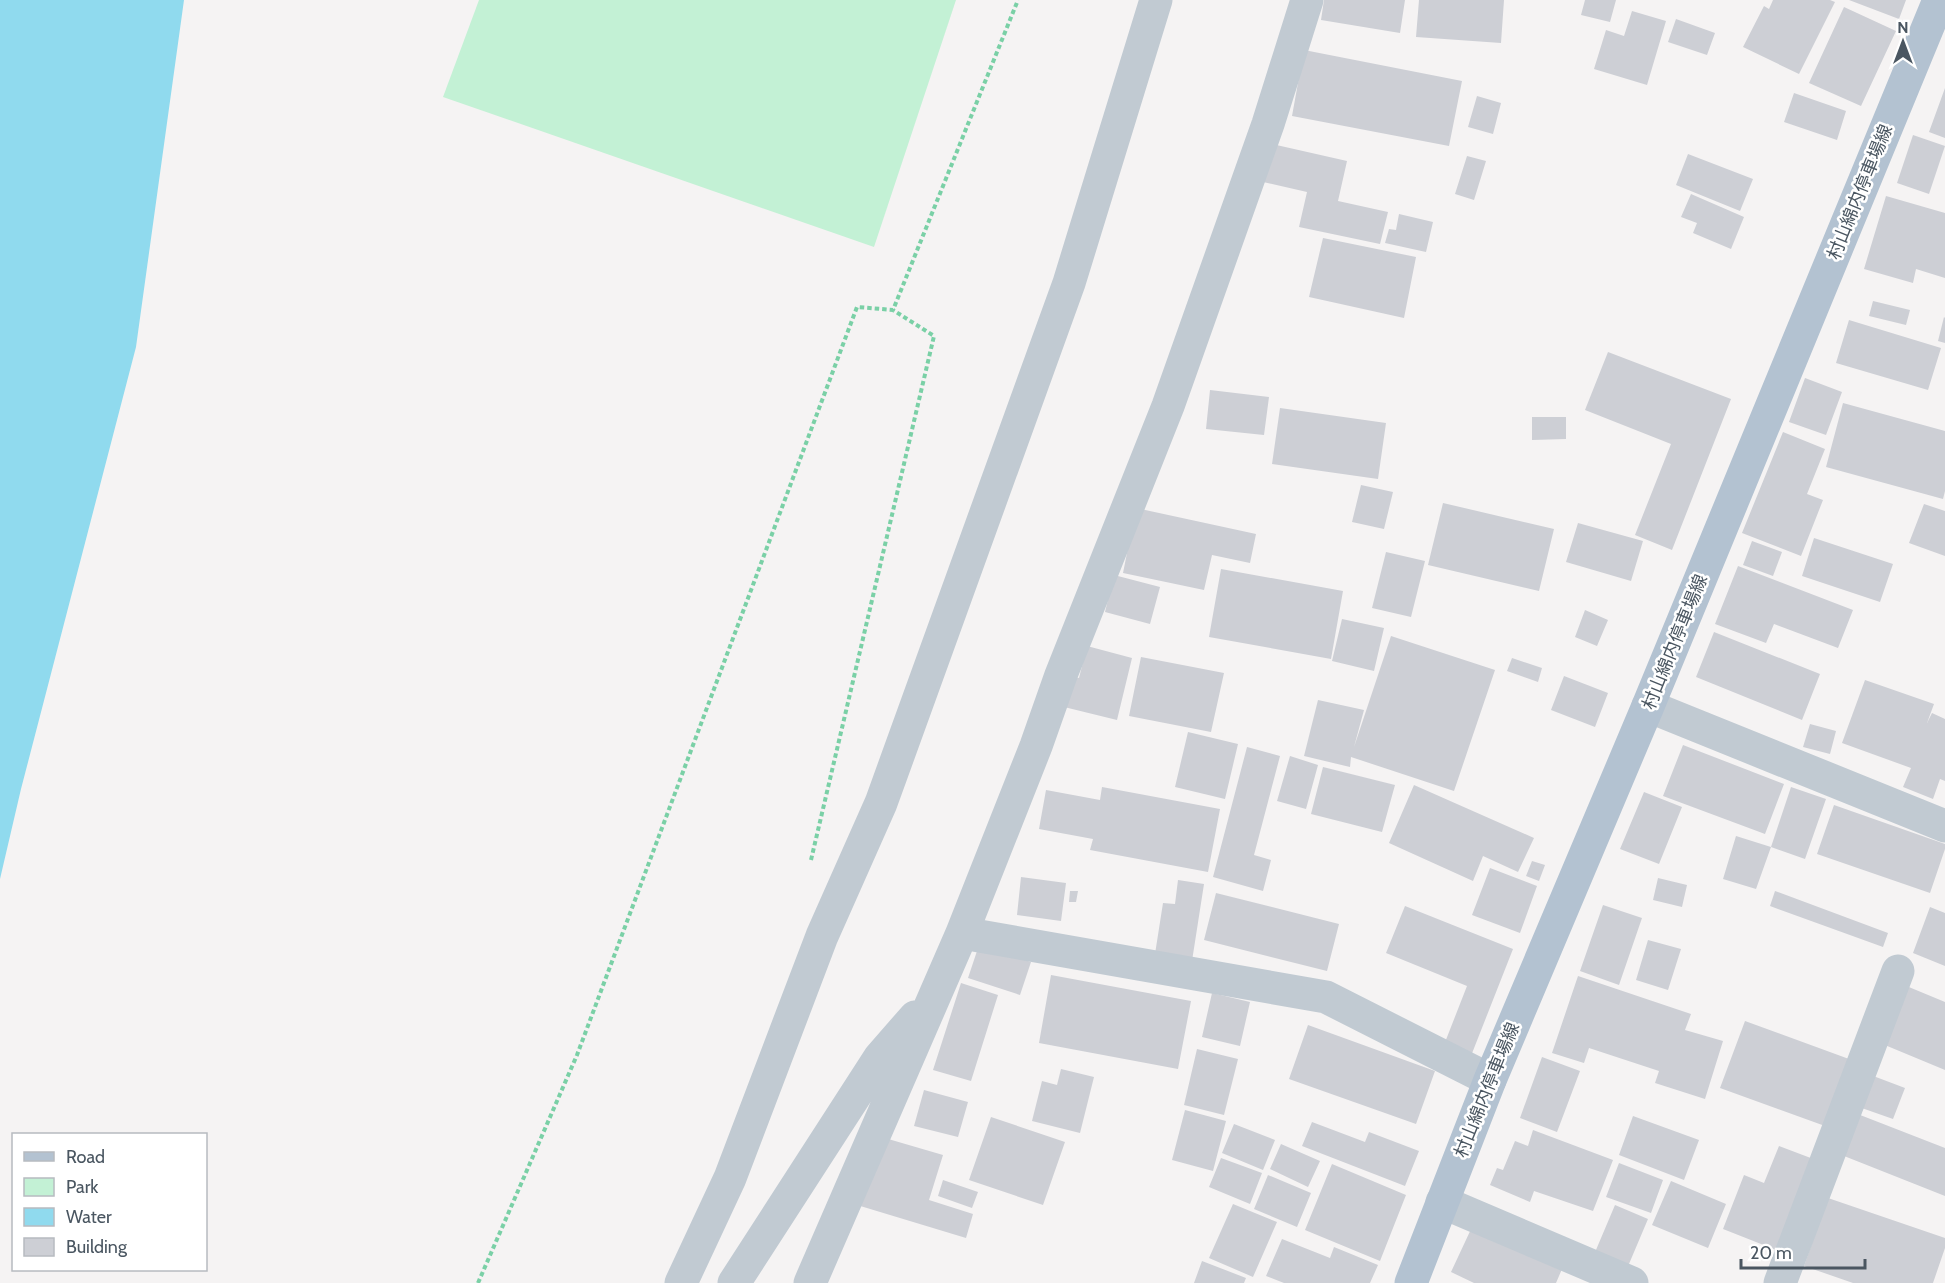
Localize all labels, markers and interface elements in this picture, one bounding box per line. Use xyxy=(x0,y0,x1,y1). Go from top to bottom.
north arrow xyxy=(1873,12,1933,72)
text: N xyxy=(1897,18,1909,37)
street label: 村山綿内停車場線 xyxy=(1823,121,1897,263)
street label: 村山綿内停車場線 xyxy=(1638,571,1712,713)
street label: 村山綿内停車場線 xyxy=(1450,1019,1524,1161)
legend xyxy=(12,1133,207,1271)
text: Road xyxy=(66,1146,105,1168)
text: Park xyxy=(66,1176,99,1198)
text: Water xyxy=(66,1206,112,1228)
scale bar xyxy=(1741,1232,1866,1270)
text: Building xyxy=(66,1236,128,1258)
text: 20 m xyxy=(1750,1242,1792,1264)

